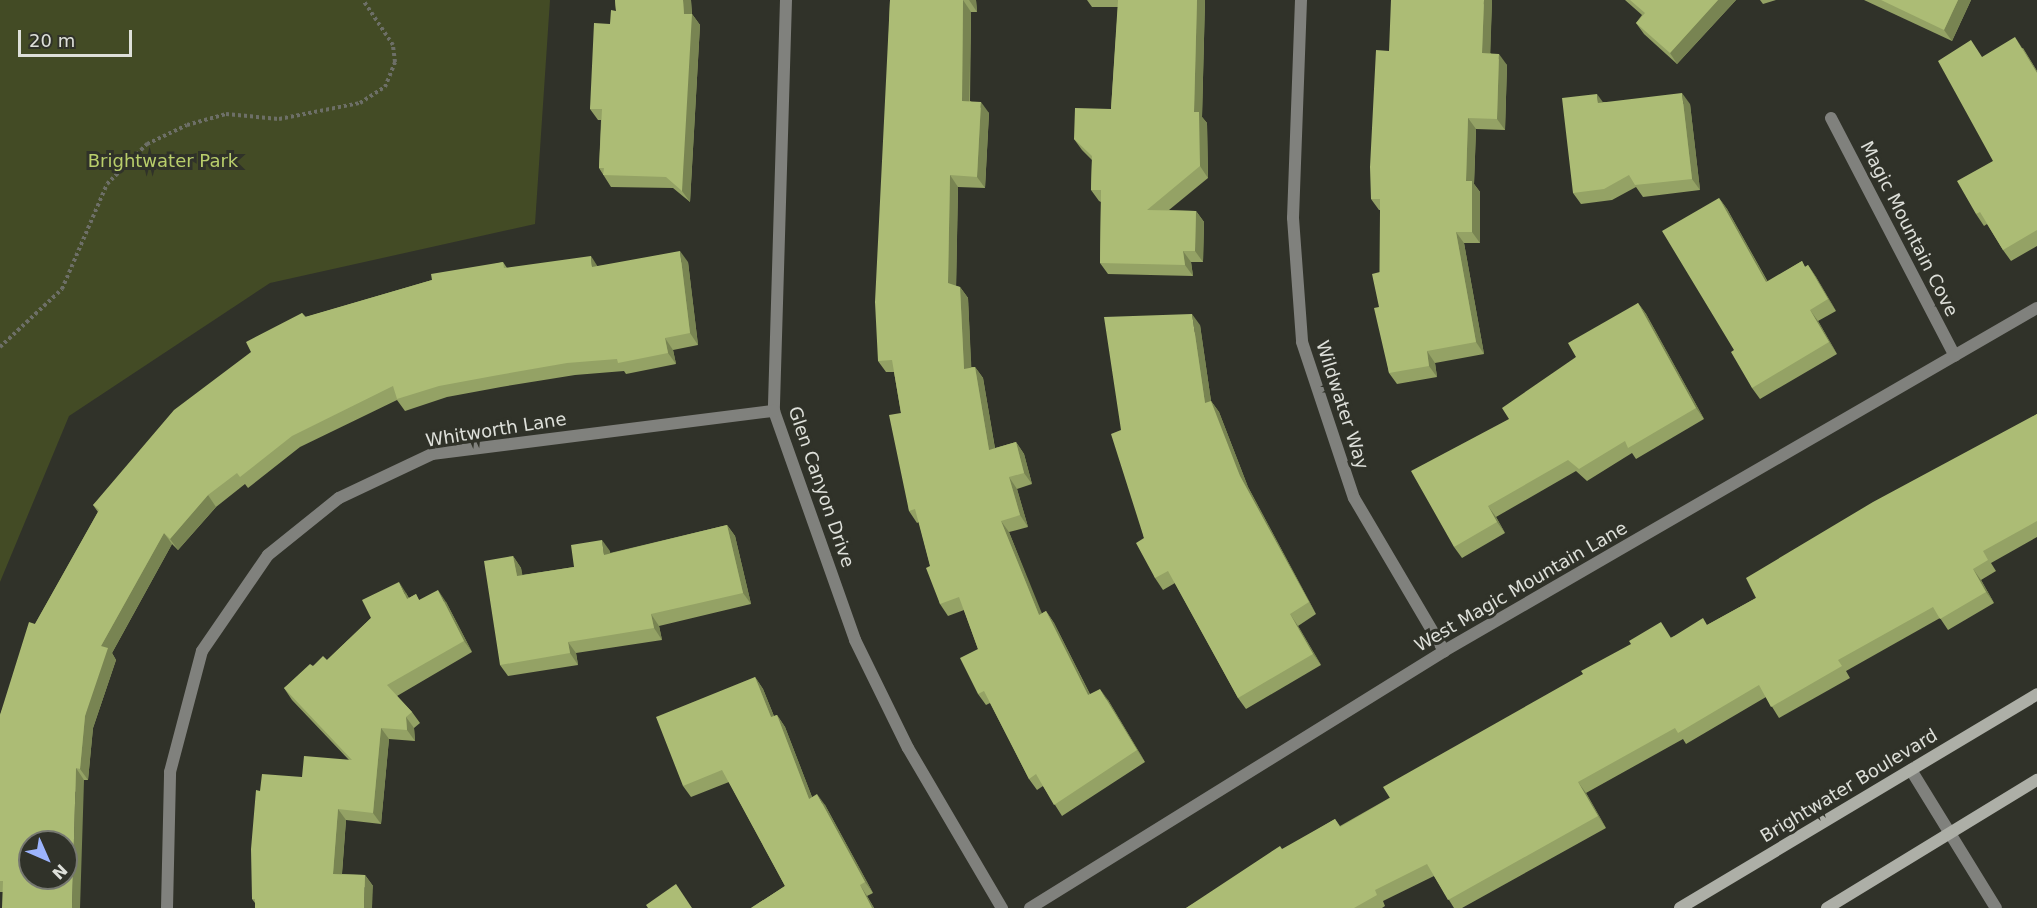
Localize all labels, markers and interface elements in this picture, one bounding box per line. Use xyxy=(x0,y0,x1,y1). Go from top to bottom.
scale bar xyxy=(21,18,135,56)
text: 20 m xyxy=(29,30,75,51)
street label: Magic Mountain Cove xyxy=(1855,138,1963,320)
park label: Brightwater Park xyxy=(88,150,238,172)
street label: Wildwater Way xyxy=(1311,338,1373,472)
street label: Glen Canyon Drive xyxy=(783,404,859,570)
street label: Whitworth Lane xyxy=(424,408,568,452)
street label: West Magic Mountain Lane xyxy=(1411,517,1631,657)
street label: Brightwater Boulevard xyxy=(1757,725,1941,847)
north arrow xyxy=(18,830,78,890)
text: N xyxy=(48,860,71,883)

